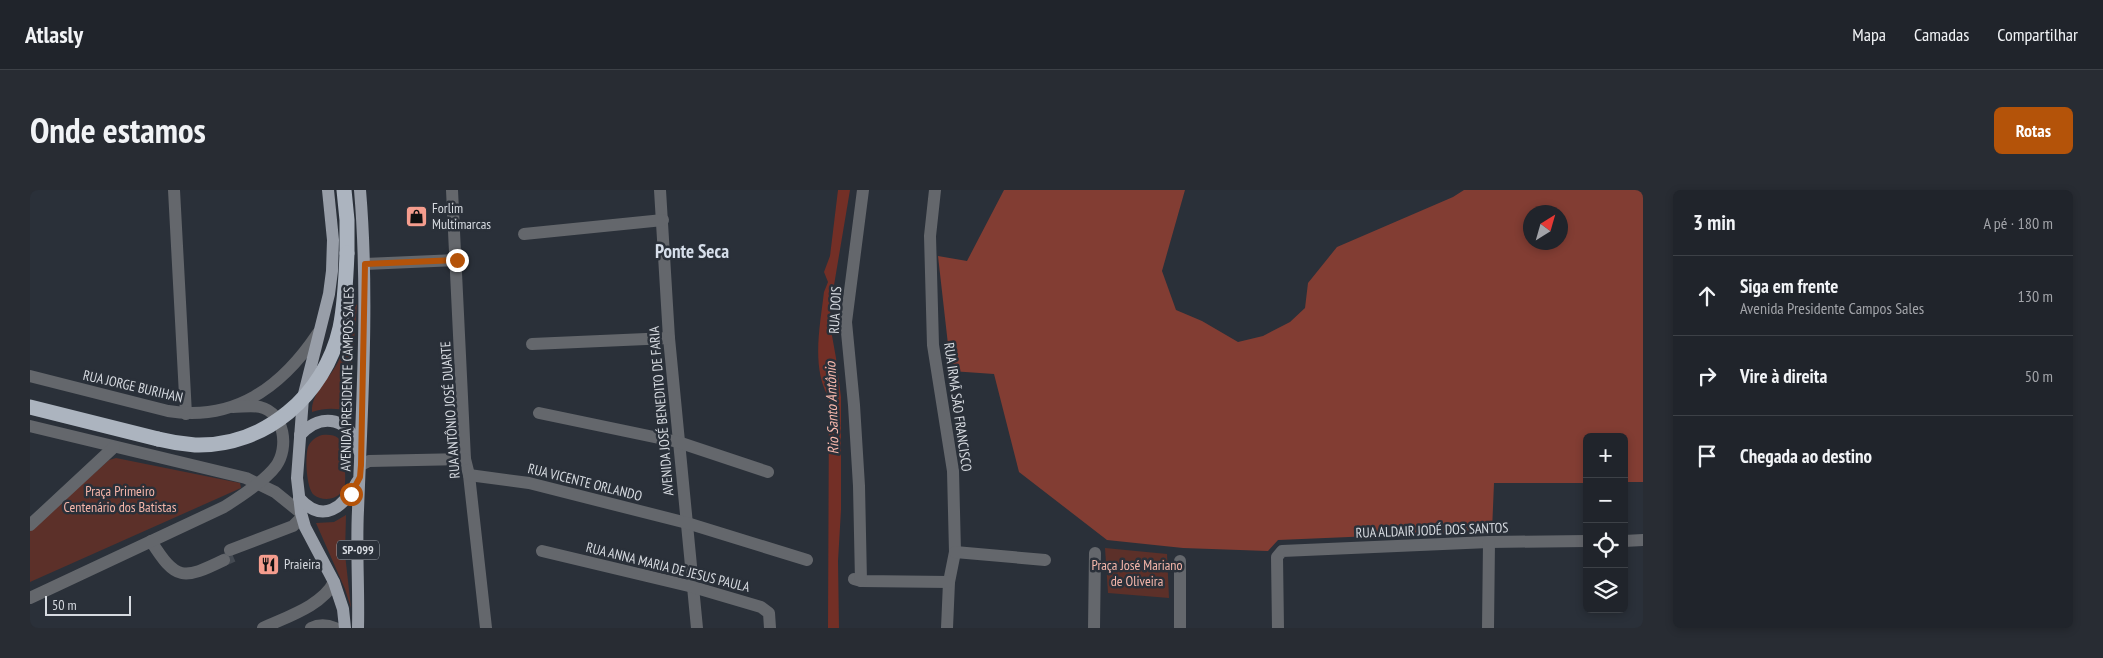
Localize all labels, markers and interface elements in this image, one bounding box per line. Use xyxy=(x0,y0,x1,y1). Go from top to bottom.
text: Atlasly xyxy=(25,19,83,50)
text: Mapa xyxy=(1852,23,1886,46)
text: Camadas xyxy=(1914,23,1969,46)
text: Compartilhar xyxy=(1997,23,2078,46)
text: Onde estamos xyxy=(30,107,206,153)
button: Rotas xyxy=(1994,107,2073,154)
place label: Forlim Multimarcas xyxy=(432,199,491,233)
shop icon: Forlim Multimarcas xyxy=(404,204,428,228)
north arrow xyxy=(1523,205,1568,250)
text: 3 min xyxy=(1693,209,1735,236)
text: A pé · 180 m xyxy=(1983,213,2053,233)
district label: Ponte Seca xyxy=(655,239,729,263)
route end xyxy=(446,249,469,272)
text: Siga em frente xyxy=(1740,274,1838,298)
icon: ahead xyxy=(1693,282,1721,310)
street label: AVENIDA PRESIDENTE CAMPOS SALES xyxy=(336,286,358,472)
street label: RUA DOIS xyxy=(825,286,845,334)
text: 130 m xyxy=(2018,286,2053,306)
text: Avenida Presidente Campos Sales xyxy=(1740,298,1924,318)
street label: AVENIDA JOSÉ BENEDITO DE FARIA xyxy=(645,325,677,496)
street label: RUA ANTÔNIO JOSÉ DUARTE xyxy=(436,341,464,479)
street label: RUA IRMÃ SÃO FRANCISCO xyxy=(940,341,976,473)
water label: Rio Santo Antônio xyxy=(820,360,843,455)
icon: right xyxy=(1693,362,1721,390)
text: Vire à direita xyxy=(1740,364,1827,388)
street label: RUA JORGE BURIHAN xyxy=(81,366,185,406)
text: 50 m xyxy=(2025,366,2053,386)
map controls xyxy=(1583,433,1628,613)
button: + xyxy=(1583,433,1628,478)
icon: arrive xyxy=(1693,442,1721,470)
text: Chegada ao destino xyxy=(1740,444,1872,468)
street label: RUA VICENTE ORLANDO xyxy=(526,459,644,505)
button: − xyxy=(1583,478,1628,523)
park label: Praça Primeiro Centenário dos Batistas xyxy=(64,482,177,516)
route start xyxy=(340,483,363,506)
street label: RUA ALDAIR JODÉ DOS SANTOS xyxy=(1355,518,1509,542)
button: locate xyxy=(1583,523,1628,568)
street label: RUA ANNA MARIA DE JESUS PAULA xyxy=(584,538,752,596)
road number: SP-099 xyxy=(337,540,379,560)
restaurant icon: Praieira xyxy=(256,552,280,576)
place label: Praieira xyxy=(284,555,321,573)
park label: Praça José Mariano de Oliveira xyxy=(1091,556,1183,590)
button: layers xyxy=(1583,568,1628,613)
scale bar xyxy=(45,593,131,616)
text: 50 m xyxy=(52,596,77,614)

